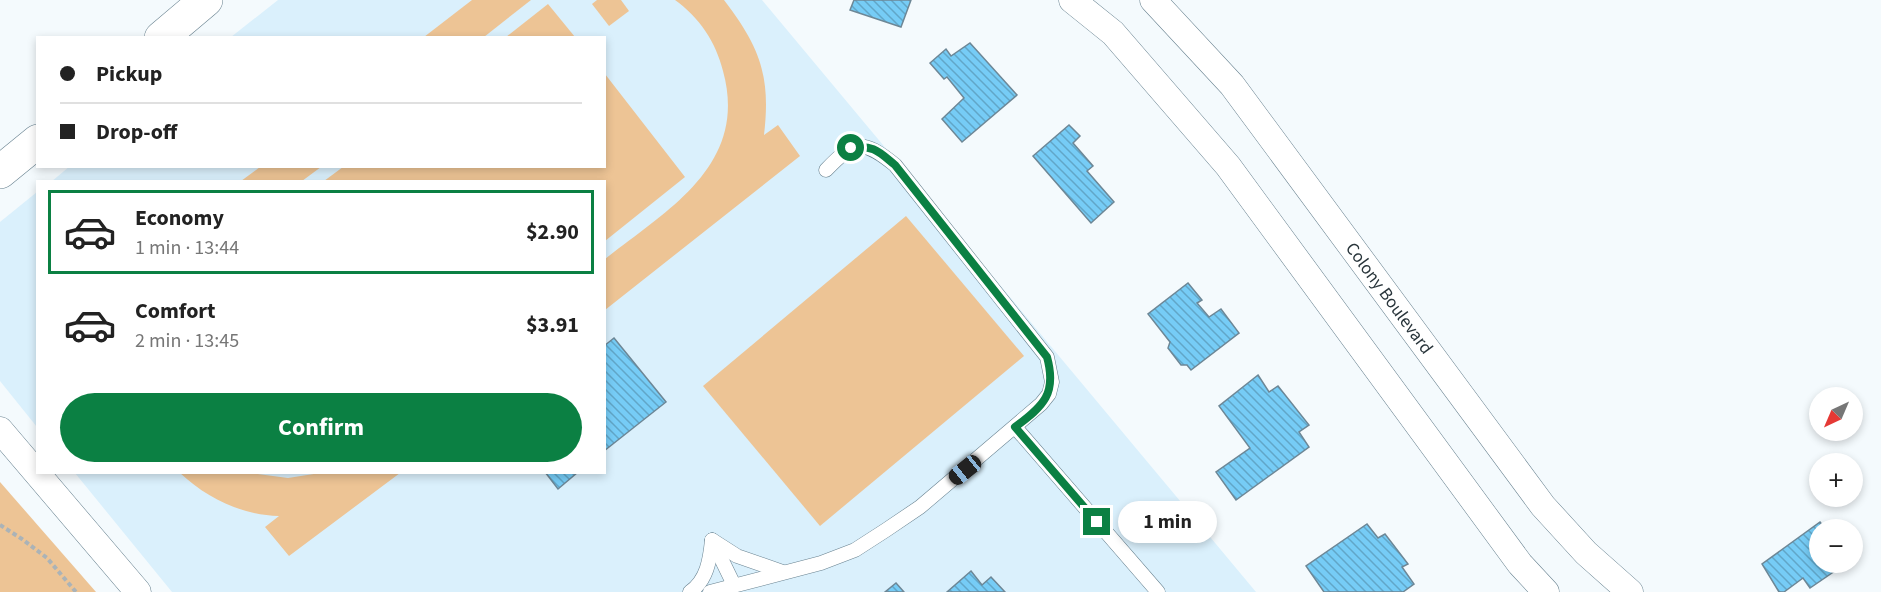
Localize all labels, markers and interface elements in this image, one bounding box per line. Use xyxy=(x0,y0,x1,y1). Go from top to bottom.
text: Pickup xyxy=(96,58,162,90)
text: Drop-off xyxy=(96,116,177,148)
route start xyxy=(837,134,864,161)
text: Economy xyxy=(135,202,224,234)
icon: car xyxy=(63,205,117,259)
text: $2.90 xyxy=(526,216,579,248)
text: 1 min · 13:44 xyxy=(135,234,239,262)
street label: Colony Boulevard xyxy=(1339,237,1439,359)
text: Comfort xyxy=(135,295,216,327)
icon: car xyxy=(63,298,117,352)
text: $3.91 xyxy=(526,309,579,341)
text: 2 min · 13:45 xyxy=(135,327,239,355)
north arrow xyxy=(1809,387,1863,441)
map controls xyxy=(1809,387,1863,573)
button: Confirm xyxy=(60,393,582,462)
car xyxy=(945,452,985,488)
button: + xyxy=(1809,453,1863,507)
callout: 1 min xyxy=(1118,501,1217,543)
route end xyxy=(1083,508,1110,535)
text: 1 min xyxy=(1143,508,1192,536)
button: − xyxy=(1809,519,1863,573)

